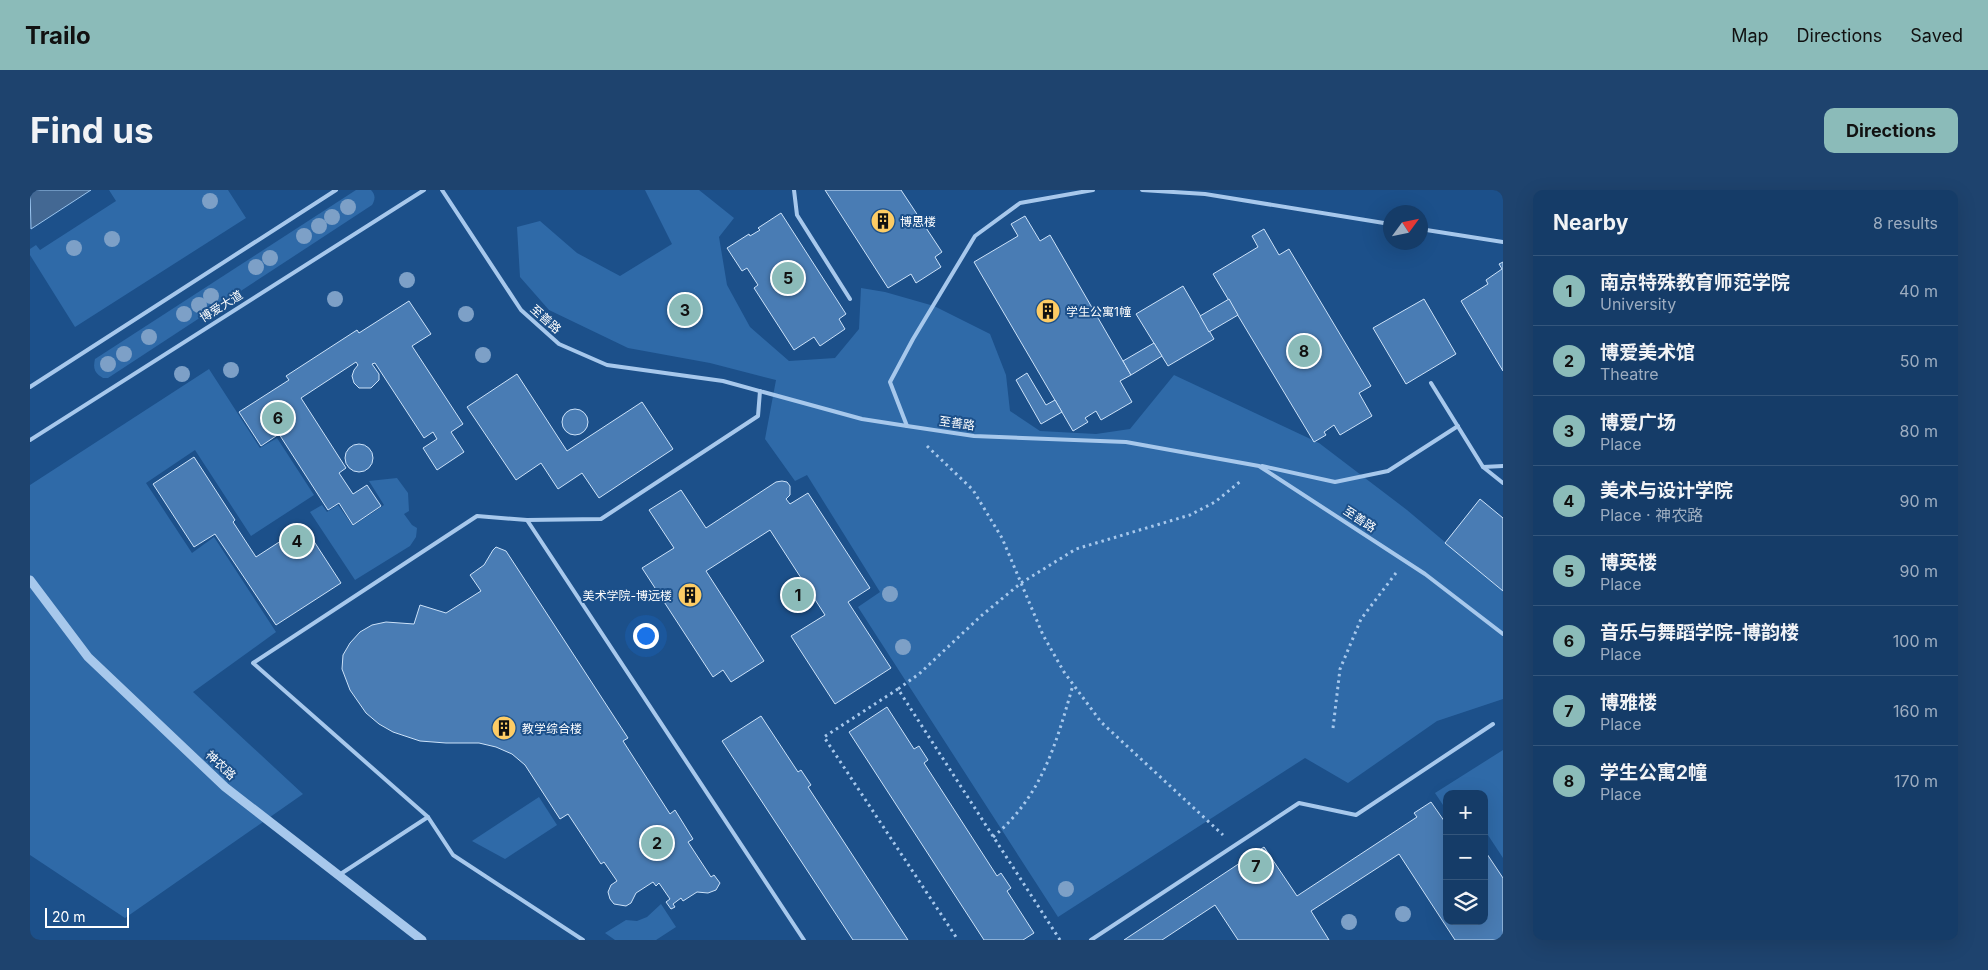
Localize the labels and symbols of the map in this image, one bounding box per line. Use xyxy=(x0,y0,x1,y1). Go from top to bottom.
north arrow xyxy=(1383,205,1428,250)
building icon: 博思楼 xyxy=(870,208,896,234)
place label: 博思楼 xyxy=(900,214,936,229)
pin: 5 xyxy=(772,259,804,297)
street label: 博爱大道 xyxy=(197,287,245,325)
pin: 3 xyxy=(669,291,701,329)
building icon: 学生公寓1幢 xyxy=(1035,298,1061,324)
street label: 至善路 xyxy=(528,301,564,337)
place label: 学生公寓1幢 xyxy=(1066,304,1131,319)
pin: 8 xyxy=(1288,332,1320,370)
pin: 6 xyxy=(262,399,294,437)
street label: 至善路 xyxy=(938,413,976,433)
street label: 至善路 xyxy=(1341,503,1379,535)
pin: 4 xyxy=(281,522,313,560)
pin: 1 xyxy=(782,576,814,614)
building icon: 美术学院-博远楼 xyxy=(677,582,703,608)
place label: 美术学院-博远楼 xyxy=(582,588,672,603)
your location xyxy=(633,623,659,649)
building icon: 教学综合楼 xyxy=(491,715,517,741)
place label: 教学综合楼 xyxy=(522,721,582,736)
street label: 神农路 xyxy=(203,747,239,783)
pin: 2 xyxy=(641,824,673,862)
pin: 7 xyxy=(1240,847,1272,885)
scale bar xyxy=(45,905,129,928)

